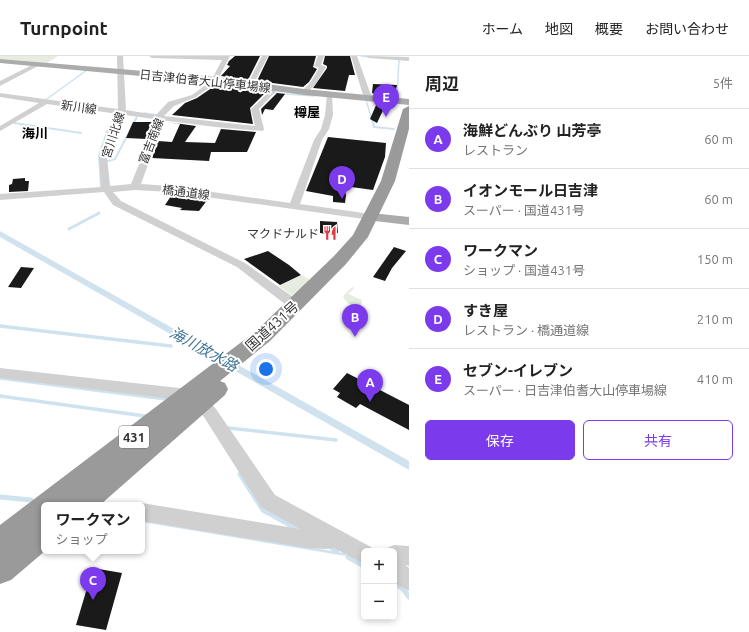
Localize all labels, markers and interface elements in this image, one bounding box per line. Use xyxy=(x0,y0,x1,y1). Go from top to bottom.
text: Turnpoint xyxy=(20,17,108,39)
text: ホーム xyxy=(481,21,523,37)
text: 地図 xyxy=(545,21,573,37)
text: 概要 xyxy=(595,21,623,37)
text: お問い合わせ xyxy=(645,21,729,37)
street label: 日吉津伯耆大山停車場線 xyxy=(139,68,271,94)
text: 周辺 xyxy=(425,74,459,93)
text: 5件 xyxy=(713,76,733,90)
pin: E xyxy=(373,84,399,117)
street label: 新川線 xyxy=(60,98,98,116)
district label: 樽屋 xyxy=(294,105,320,119)
street label: 宮川北線 xyxy=(99,110,127,160)
street label: 富吉南線 xyxy=(136,116,166,166)
text: 海鮮どんぶり 山芳亭 xyxy=(463,122,602,139)
district label: 海川 xyxy=(22,126,48,140)
text: A xyxy=(433,132,443,146)
text: 60 m xyxy=(704,132,733,146)
text: レストラン xyxy=(463,143,528,157)
pin: D xyxy=(329,166,355,199)
text: イオンモール日吉津 xyxy=(463,182,598,199)
street label: 橋通道線 xyxy=(161,183,211,201)
text: B xyxy=(434,192,442,206)
text: 60 m xyxy=(704,192,733,206)
text: スーパー · 国道431号 xyxy=(463,203,585,217)
restaurant icon: マクドナルド xyxy=(322,225,338,241)
place label: マクドナルド xyxy=(247,227,319,240)
text: ワークマン xyxy=(463,242,538,259)
text: C xyxy=(434,252,442,266)
text: 150 m xyxy=(697,252,733,266)
text: ショップ · 国道431号 xyxy=(463,263,585,277)
street label: 国道431号 xyxy=(242,298,302,354)
text: すき屋 xyxy=(463,302,508,319)
pin: B xyxy=(342,304,368,337)
text: D xyxy=(433,312,443,326)
text: 210 m xyxy=(697,312,733,326)
water label: 海川放水路 xyxy=(167,323,243,376)
text: レストラン · 橋通道線 xyxy=(463,323,589,337)
your location xyxy=(256,359,276,379)
text: セブン-イレブン xyxy=(463,362,573,379)
pin: A xyxy=(357,369,383,402)
text: E xyxy=(434,372,442,386)
text: 410 m xyxy=(697,372,733,386)
text: スーパー · 日吉津伯耆大山停車場線 xyxy=(463,383,667,397)
button: 保存 xyxy=(425,420,575,460)
button: 共有 xyxy=(583,420,733,460)
road number: 431 xyxy=(119,426,149,448)
popup xyxy=(41,502,145,554)
text: ワークマン xyxy=(55,511,131,528)
text: ショップ xyxy=(55,532,108,546)
map controls xyxy=(361,548,397,620)
button: + xyxy=(361,548,397,584)
pin: C xyxy=(80,567,106,600)
button: − xyxy=(361,584,397,620)

